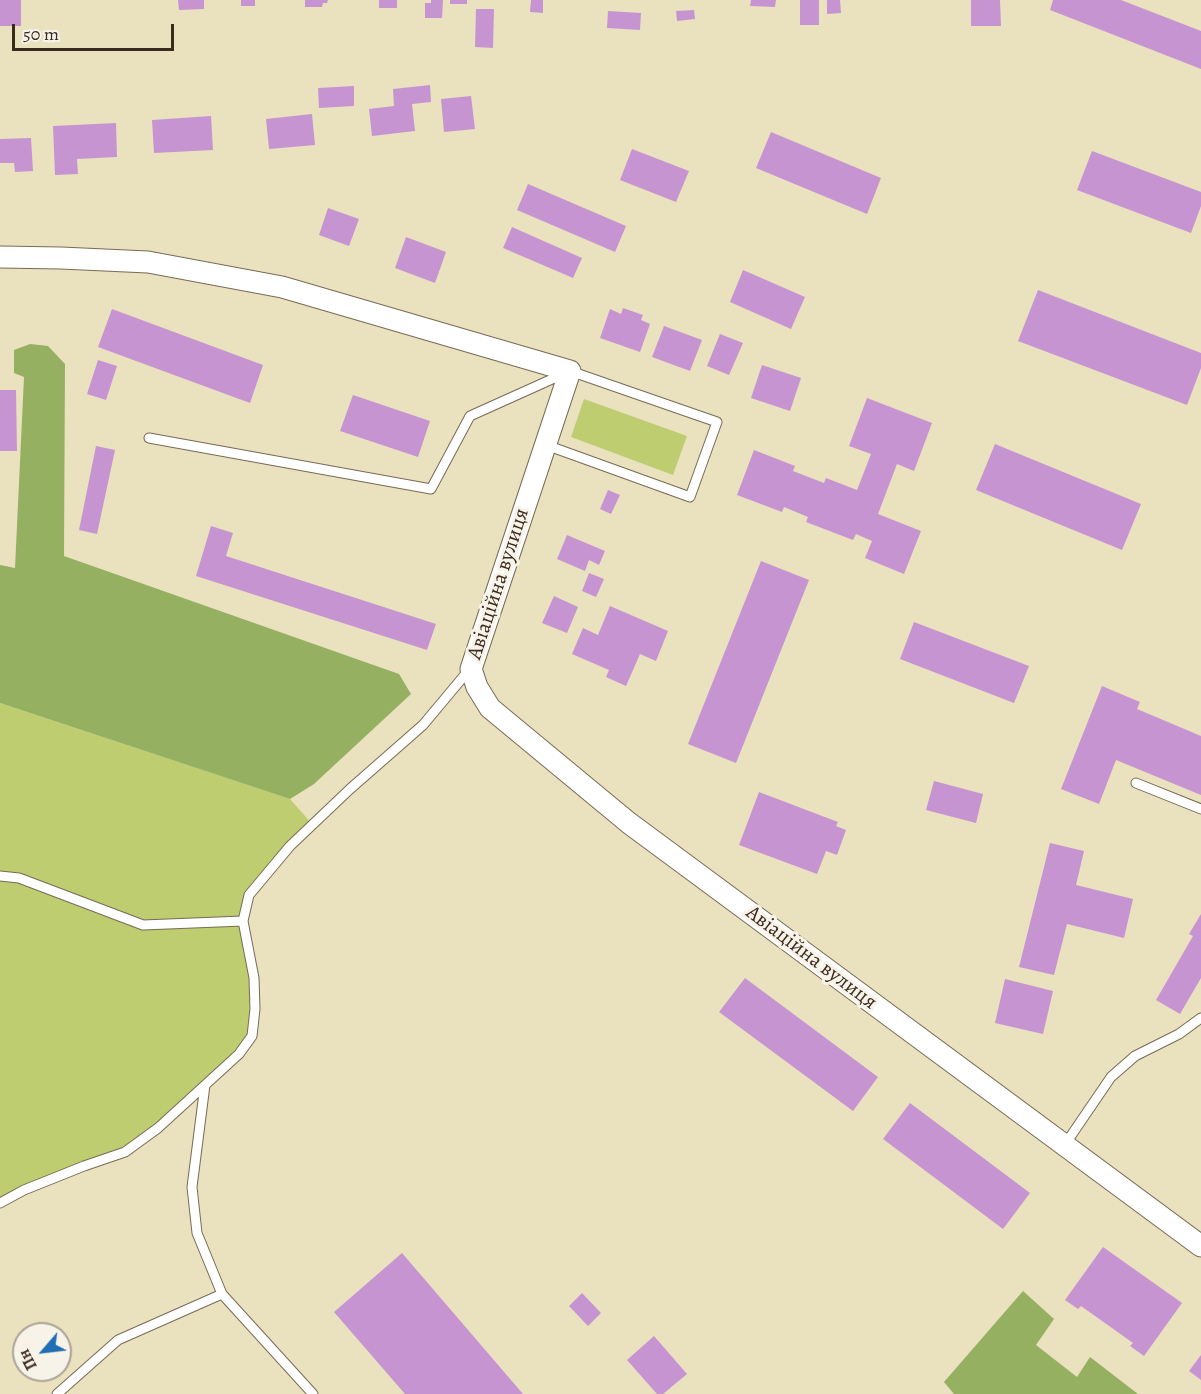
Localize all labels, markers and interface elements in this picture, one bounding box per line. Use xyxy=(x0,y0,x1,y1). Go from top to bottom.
scale bar xyxy=(15,12,177,50)
text: 50 m xyxy=(23,22,59,46)
street label: Авіаційна вулиця xyxy=(463,505,535,663)
street label: Авіаційна вулиця xyxy=(741,901,881,1015)
north arrow xyxy=(12,1322,72,1382)
text: Пн xyxy=(13,1345,43,1374)

